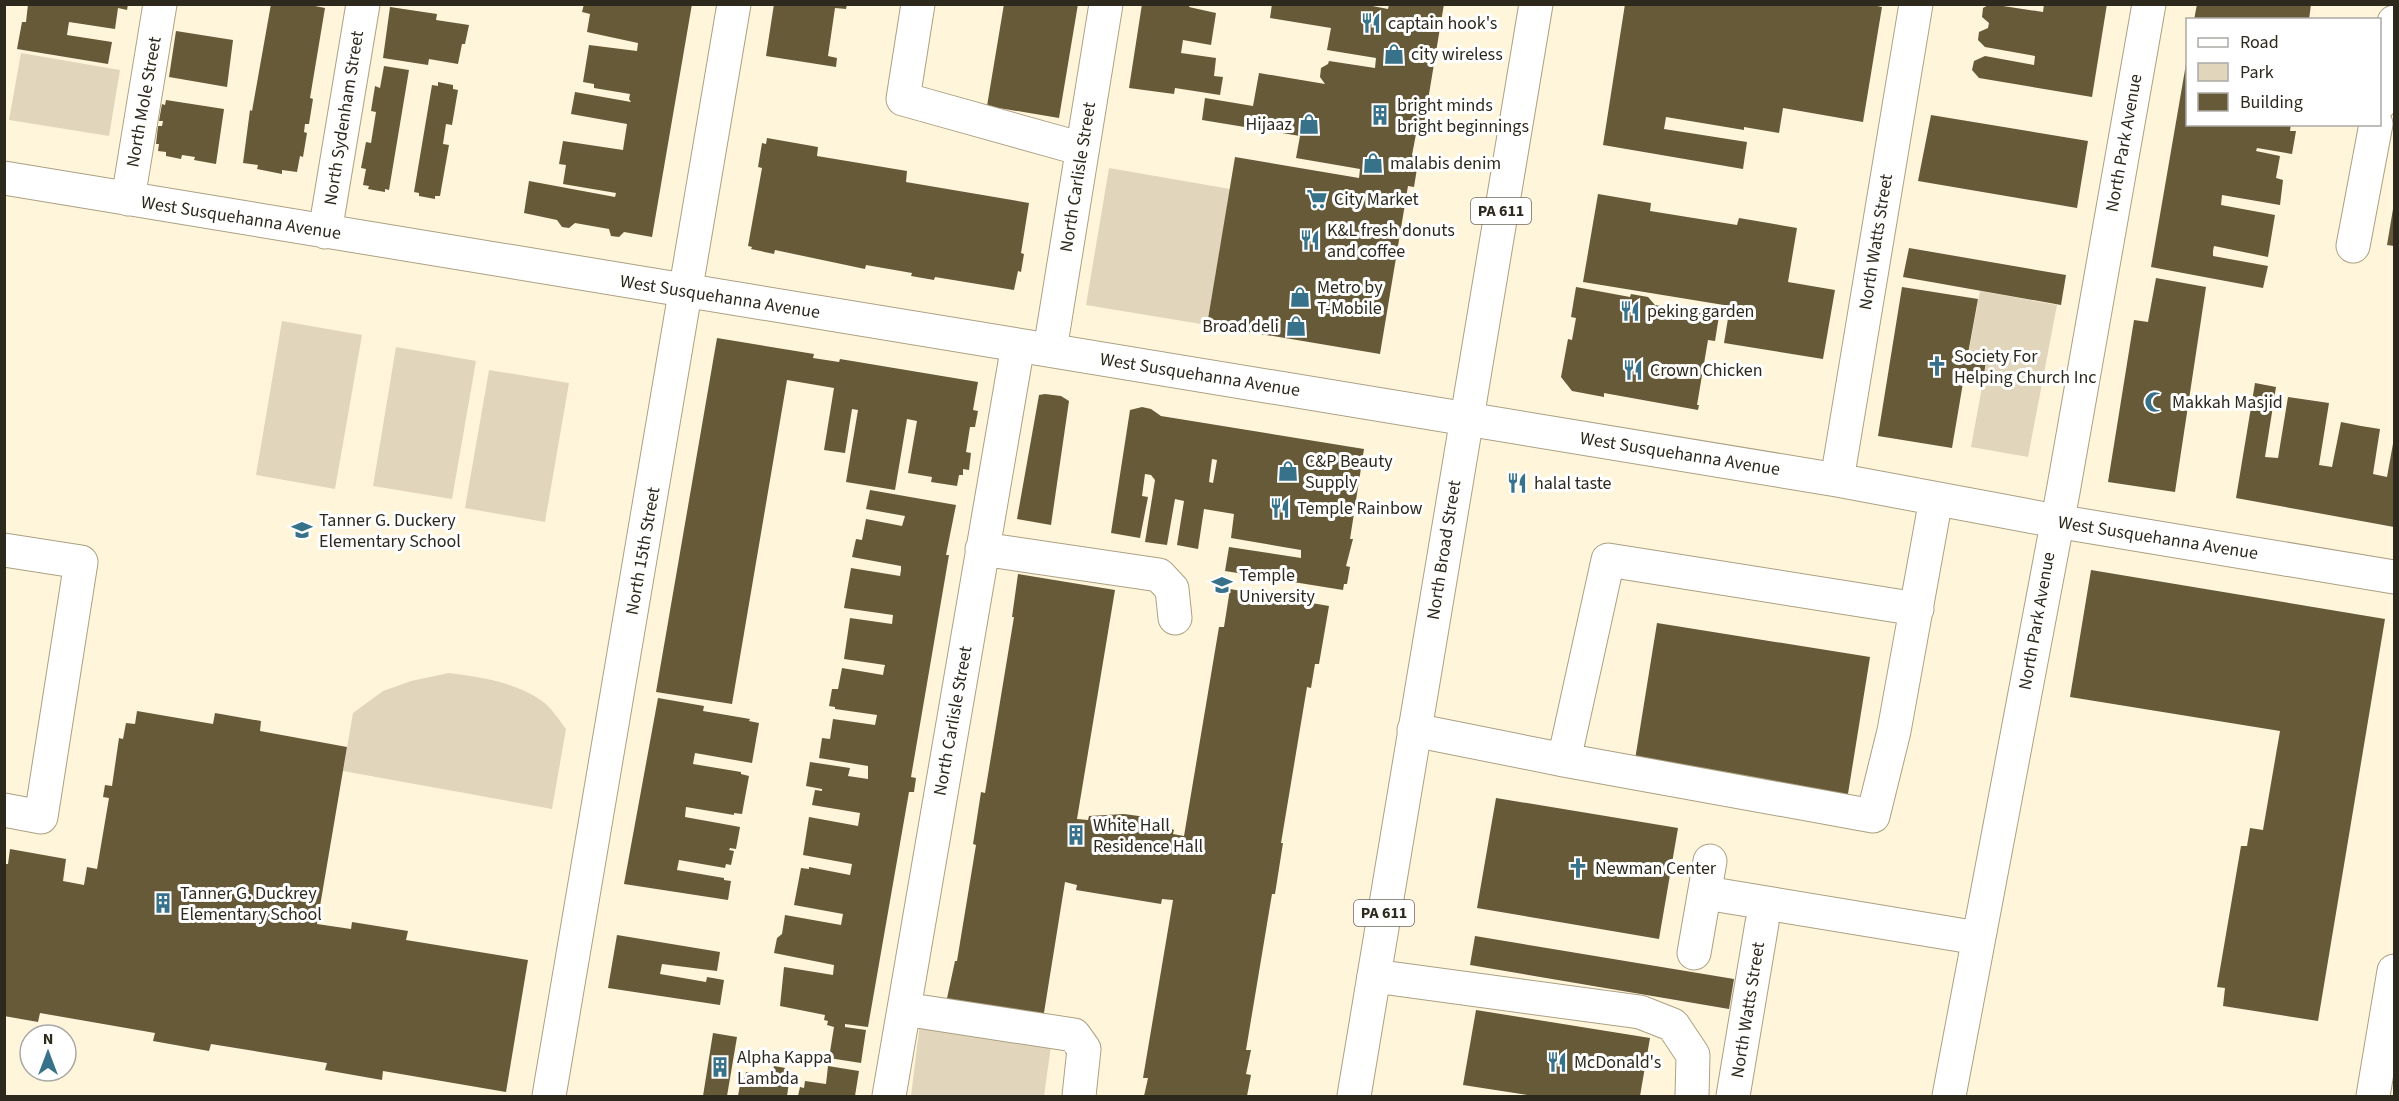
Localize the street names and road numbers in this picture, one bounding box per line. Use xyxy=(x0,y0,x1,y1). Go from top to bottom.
street label: North Sydenham Street xyxy=(318,29,370,207)
street label: North Mole Street xyxy=(120,35,168,169)
street label: North Park Avenue xyxy=(2100,72,2148,214)
street label: North Carlisle Street xyxy=(1054,100,1102,254)
street label: North Watts Street xyxy=(1853,172,1899,312)
street label: West Susquehanna Avenue xyxy=(139,190,343,246)
road number: PA 611 xyxy=(1471,198,1531,224)
street label: West Susquehanna Avenue xyxy=(618,269,822,325)
street label: West Susquehanna Avenue xyxy=(1098,347,1302,403)
street label: West Susquehanna Avenue xyxy=(1578,426,1782,482)
street label: North Broad Street xyxy=(1421,478,1467,622)
street label: North 15th Street xyxy=(619,485,667,617)
street label: West Susquehanna Avenue xyxy=(2056,510,2260,566)
street label: North Park Avenue xyxy=(2013,550,2061,692)
street label: North Carlisle Street xyxy=(928,644,978,798)
road number: PA 611 xyxy=(1354,900,1414,926)
street label: North Watts Street xyxy=(1725,940,1771,1080)

